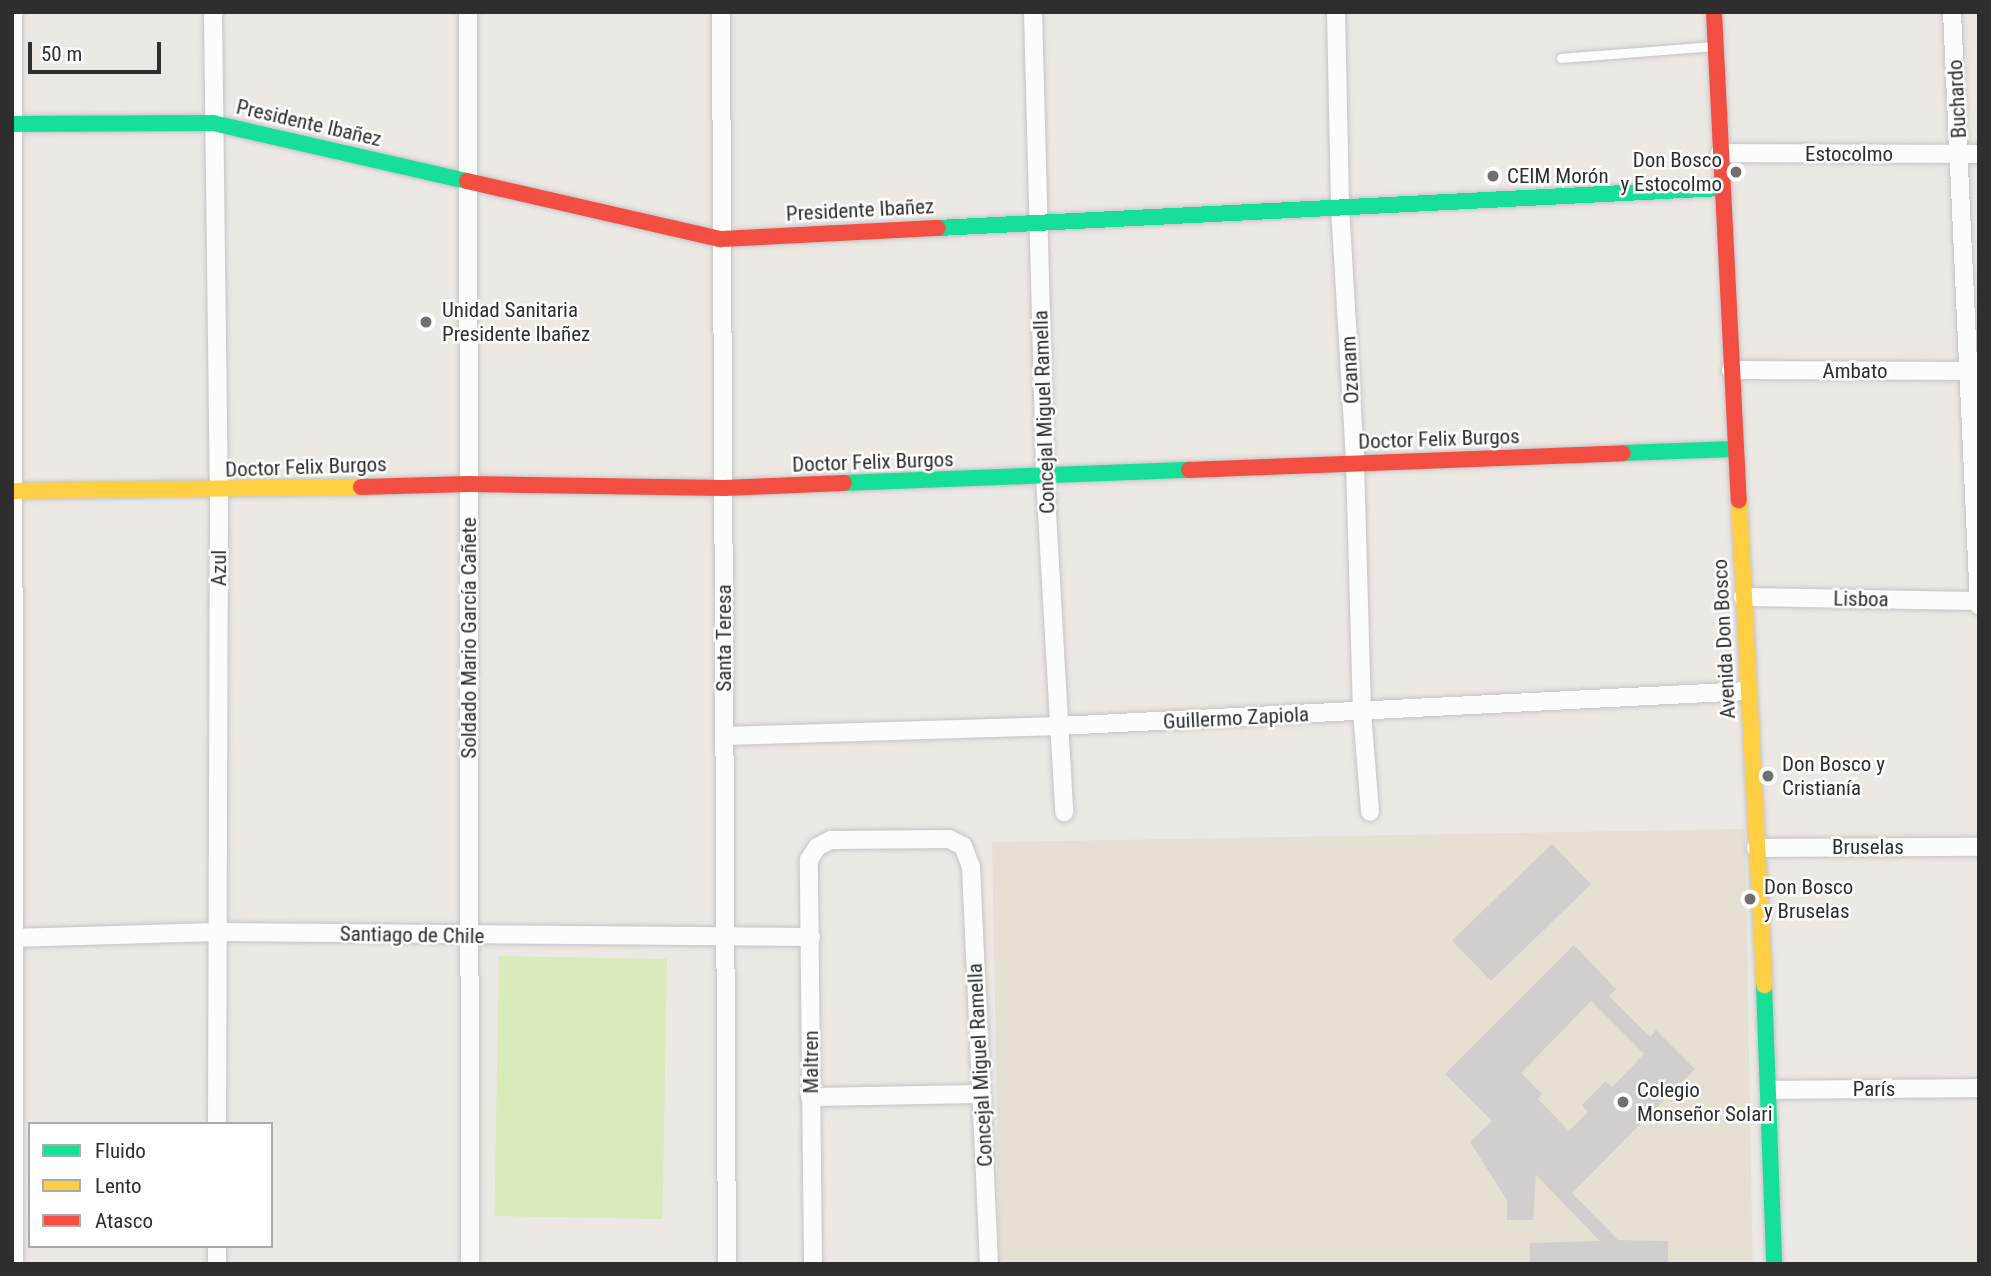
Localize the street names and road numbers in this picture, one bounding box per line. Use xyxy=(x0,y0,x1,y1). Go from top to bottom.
street label: Buchardo xyxy=(1942,59,1972,139)
street label: Presidente Ibañez xyxy=(234,94,384,152)
street label: Estocolmo xyxy=(1805,141,1893,167)
street label: Presidente Ibañez xyxy=(785,194,935,226)
street label: Concejal Miguel Ramella xyxy=(1028,310,1060,514)
street label: Ozanam xyxy=(1336,335,1364,405)
street label: Ambato xyxy=(1823,358,1887,384)
street label: Doctor Felix Burgos xyxy=(1358,424,1520,454)
street label: Doctor Felix Burgos xyxy=(792,447,954,477)
street label: Doctor Felix Burgos xyxy=(225,452,387,482)
street label: Soldado Mario García Cañete xyxy=(456,517,482,759)
street label: Azul xyxy=(206,550,232,586)
street label: Avenida Don Bosco xyxy=(1707,558,1741,720)
street label: Santa Teresa xyxy=(711,584,737,692)
street label: Lisboa xyxy=(1833,586,1889,612)
street label: Guillermo Zapiola xyxy=(1162,702,1310,734)
street label: Bruselas xyxy=(1832,834,1904,860)
street label: Santiago de Chile xyxy=(340,921,484,949)
street label: Concejal Miguel Ramella xyxy=(962,963,998,1167)
street label: Maltren xyxy=(798,1030,824,1094)
street label: París xyxy=(1853,1076,1895,1102)

